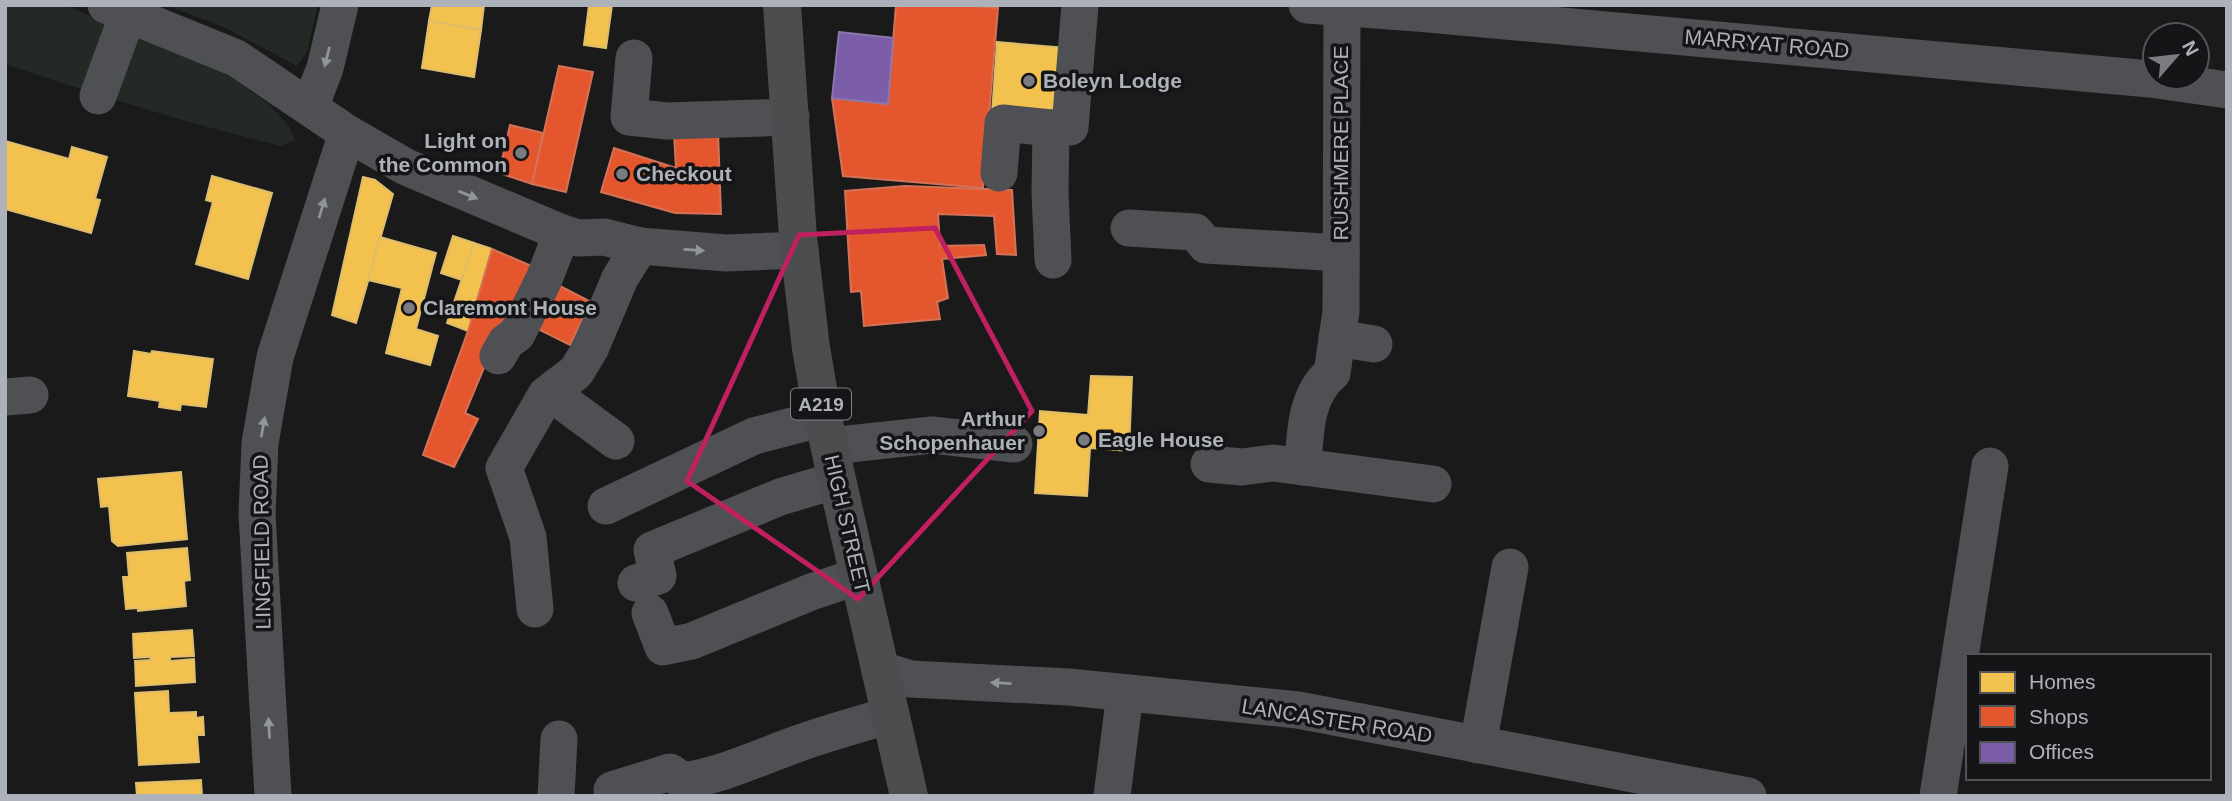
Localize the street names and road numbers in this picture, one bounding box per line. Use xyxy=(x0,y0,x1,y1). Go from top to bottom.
street label: MARRYAT ROAD xyxy=(1684,25,1850,62)
street label: RUSHMERE PLACE xyxy=(1329,46,1352,240)
road number: A219 xyxy=(791,388,851,420)
street label: HIGH STREET xyxy=(820,453,875,595)
street label: LINGFIELD ROAD xyxy=(248,454,275,630)
street label: LANCASTER ROAD xyxy=(1240,694,1434,747)

